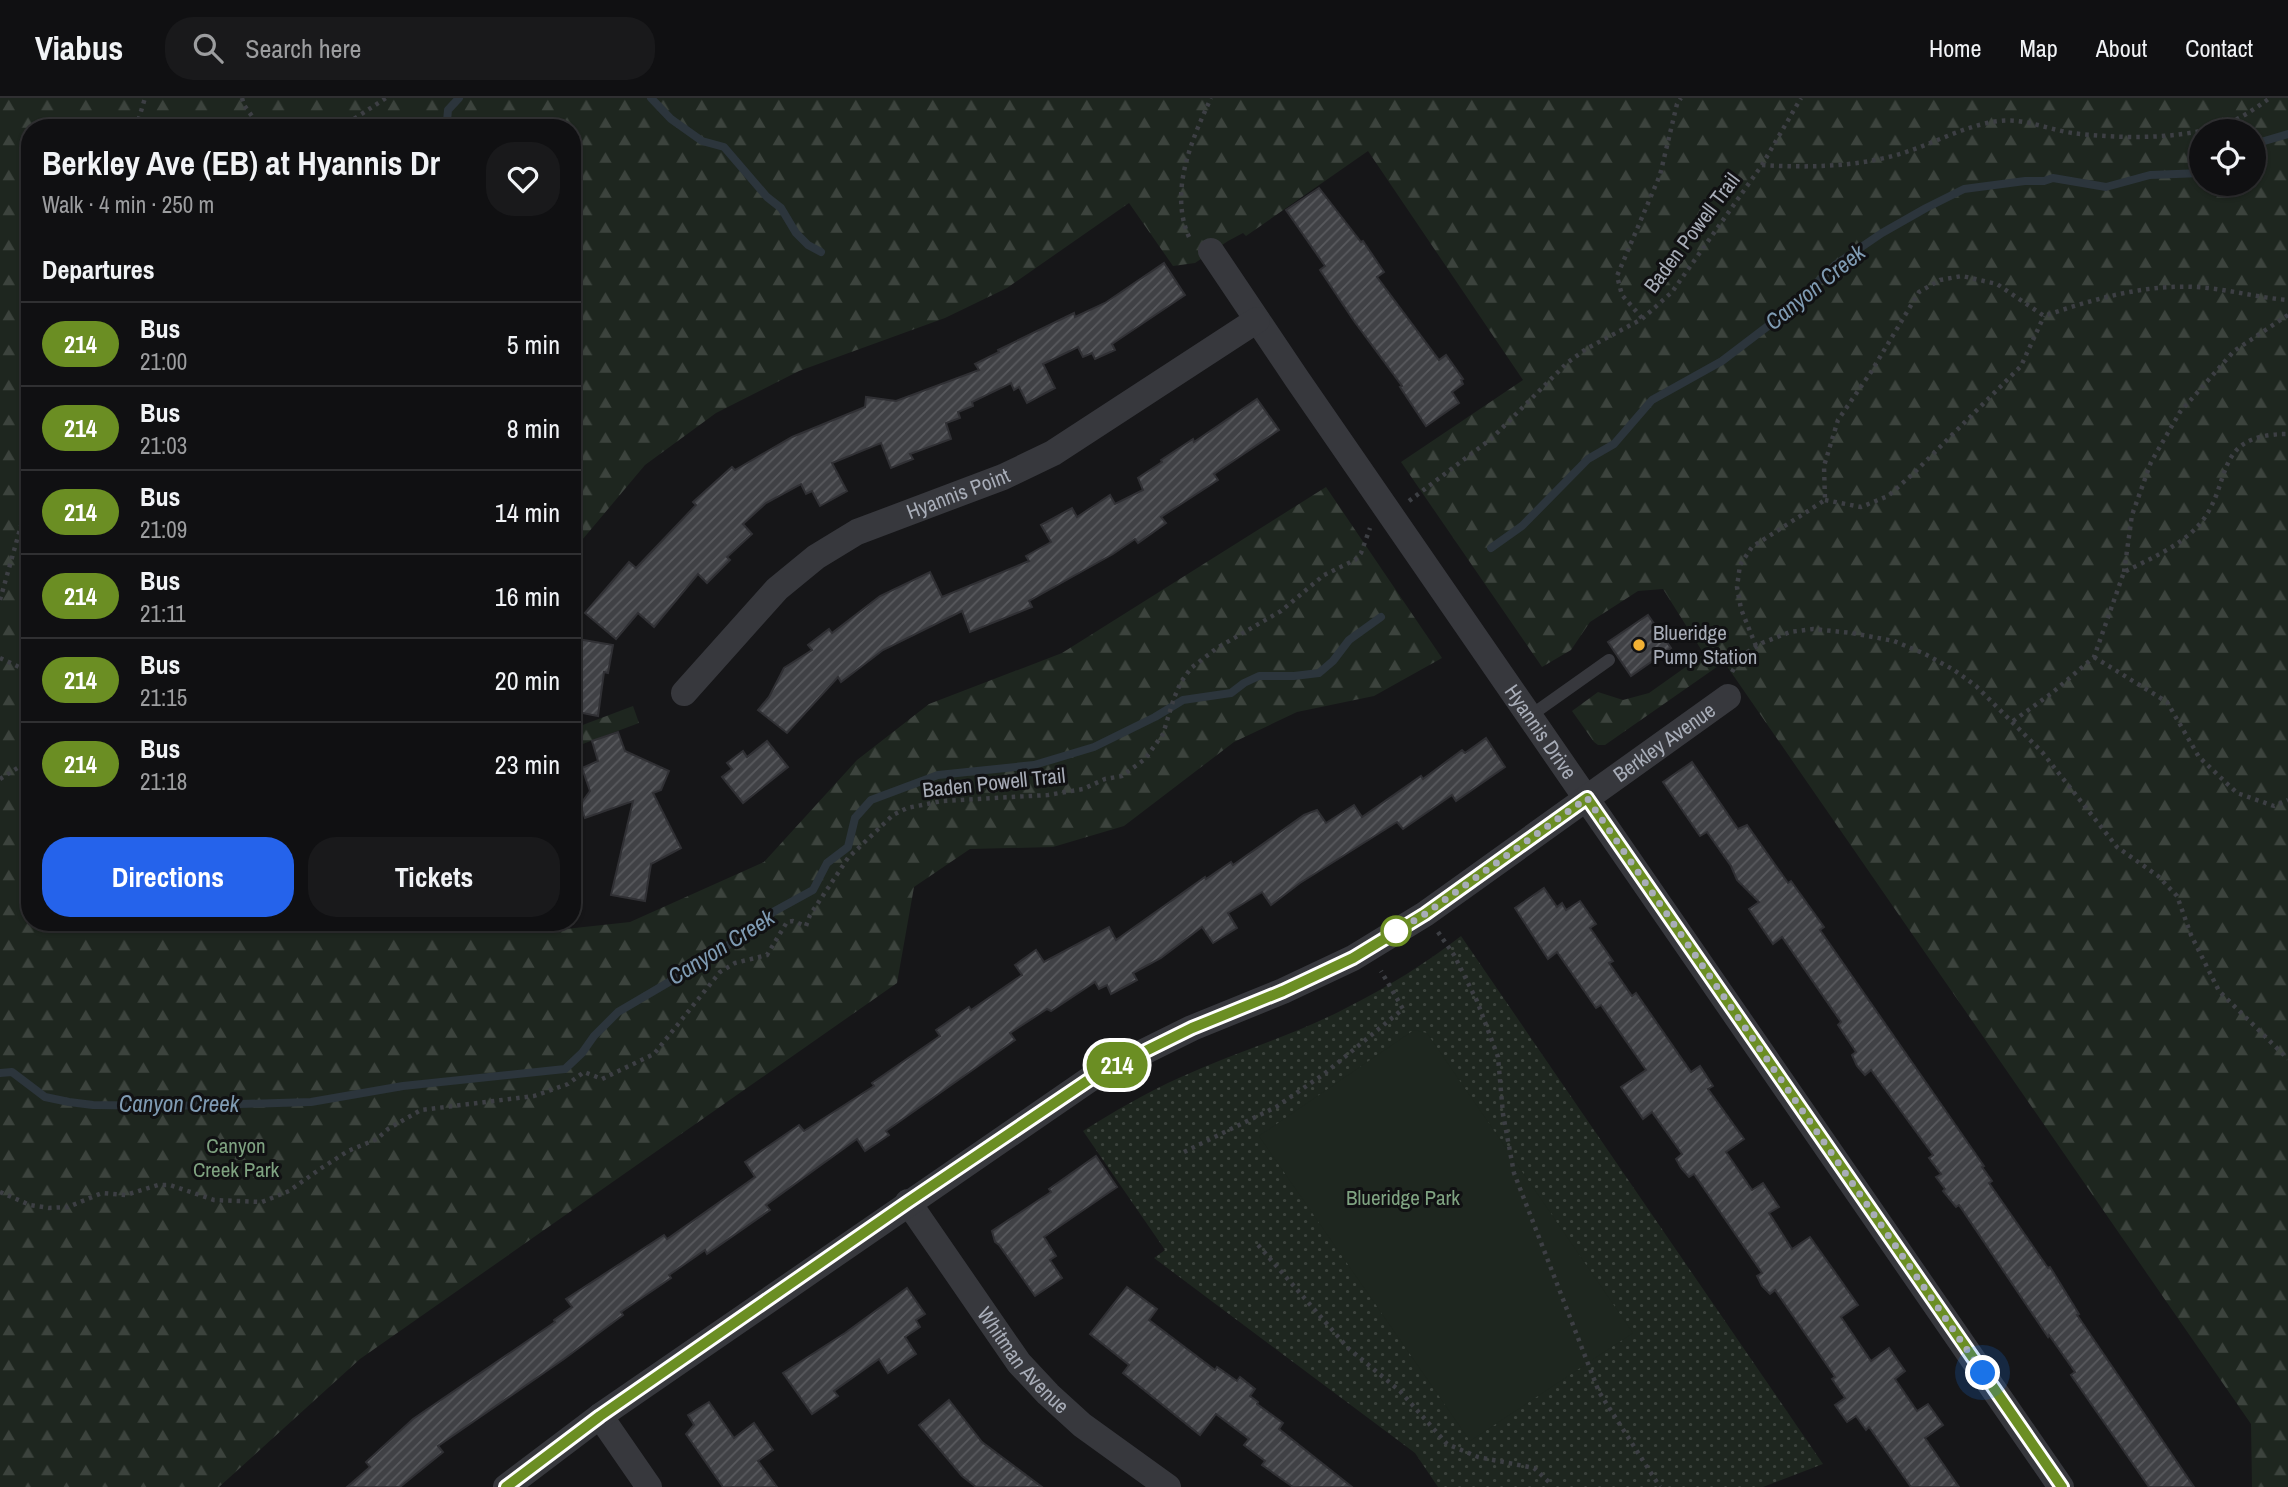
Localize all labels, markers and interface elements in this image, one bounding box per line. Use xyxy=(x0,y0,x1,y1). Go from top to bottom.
search box xyxy=(165,17,655,80)
text: Viabus xyxy=(35,26,123,70)
icon: search xyxy=(189,29,227,67)
text: Search here xyxy=(245,31,361,66)
text: Home xyxy=(1929,32,1981,64)
text: Map xyxy=(2019,32,2058,64)
text: About xyxy=(2096,32,2147,64)
text: Contact xyxy=(2185,32,2253,64)
map controls xyxy=(2189,119,2266,196)
button: locate xyxy=(2189,119,2266,196)
text: Berkley Ave (EB) at Hyannis Dr xyxy=(42,141,440,185)
button: heart xyxy=(486,142,560,216)
street label: Baden Powell Trail xyxy=(1637,167,1746,299)
text: Walk · 4 min · 250 m xyxy=(42,189,214,220)
water label: Canyon Creek xyxy=(1758,236,1872,337)
text: Departures xyxy=(42,252,155,287)
text: Bus xyxy=(140,311,180,346)
text: 5 min xyxy=(507,327,560,362)
text: 214 xyxy=(64,328,97,360)
text: 21:00 xyxy=(140,346,187,377)
text: Bus xyxy=(140,395,180,430)
text: 8 min xyxy=(507,411,560,446)
text: 214 xyxy=(64,412,97,444)
text: 21:03 xyxy=(140,430,187,461)
street label: Hyannis Point xyxy=(902,461,1015,526)
text: Bus xyxy=(140,479,180,514)
text: 14 min xyxy=(495,495,560,530)
text: 214 xyxy=(64,496,97,528)
text: 21:09 xyxy=(140,514,187,545)
text: Bus xyxy=(140,563,180,598)
text: 16 min xyxy=(495,579,560,614)
text: 214 xyxy=(64,580,97,612)
text: 21:11 xyxy=(140,598,186,629)
place label: Blueridge Pump Station xyxy=(1653,618,1757,671)
marker: Blueridge Pump Station xyxy=(1631,637,1647,653)
text: Bus xyxy=(140,647,180,682)
text: 20 min xyxy=(495,663,560,698)
text: 214 xyxy=(64,664,97,696)
street label: Hyannis Drive xyxy=(1498,679,1584,785)
text: 21:15 xyxy=(140,682,187,713)
street label: Berkley Avenue xyxy=(1607,696,1721,789)
text: Bus xyxy=(140,731,180,766)
text: 23 min xyxy=(495,747,560,782)
text: 214 xyxy=(64,748,97,780)
street label: Baden Powell Trail xyxy=(921,761,1067,804)
text: 21:18 xyxy=(140,766,187,797)
button: Directions xyxy=(42,837,294,917)
button: Tickets xyxy=(308,837,560,917)
water label: Canyon Creek xyxy=(661,901,781,992)
unlabelled marker xyxy=(1381,916,1411,946)
line badge: 214 xyxy=(1077,1042,1157,1088)
text: 214 xyxy=(1101,1049,1133,1081)
water label: Canyon Creek xyxy=(119,1088,241,1119)
park label: Canyon Creek Park xyxy=(193,1131,279,1184)
park label: Blueridge Park xyxy=(1346,1183,1460,1212)
street label: Whitman Avenue xyxy=(971,1301,1075,1420)
your location xyxy=(1965,1355,2000,1390)

